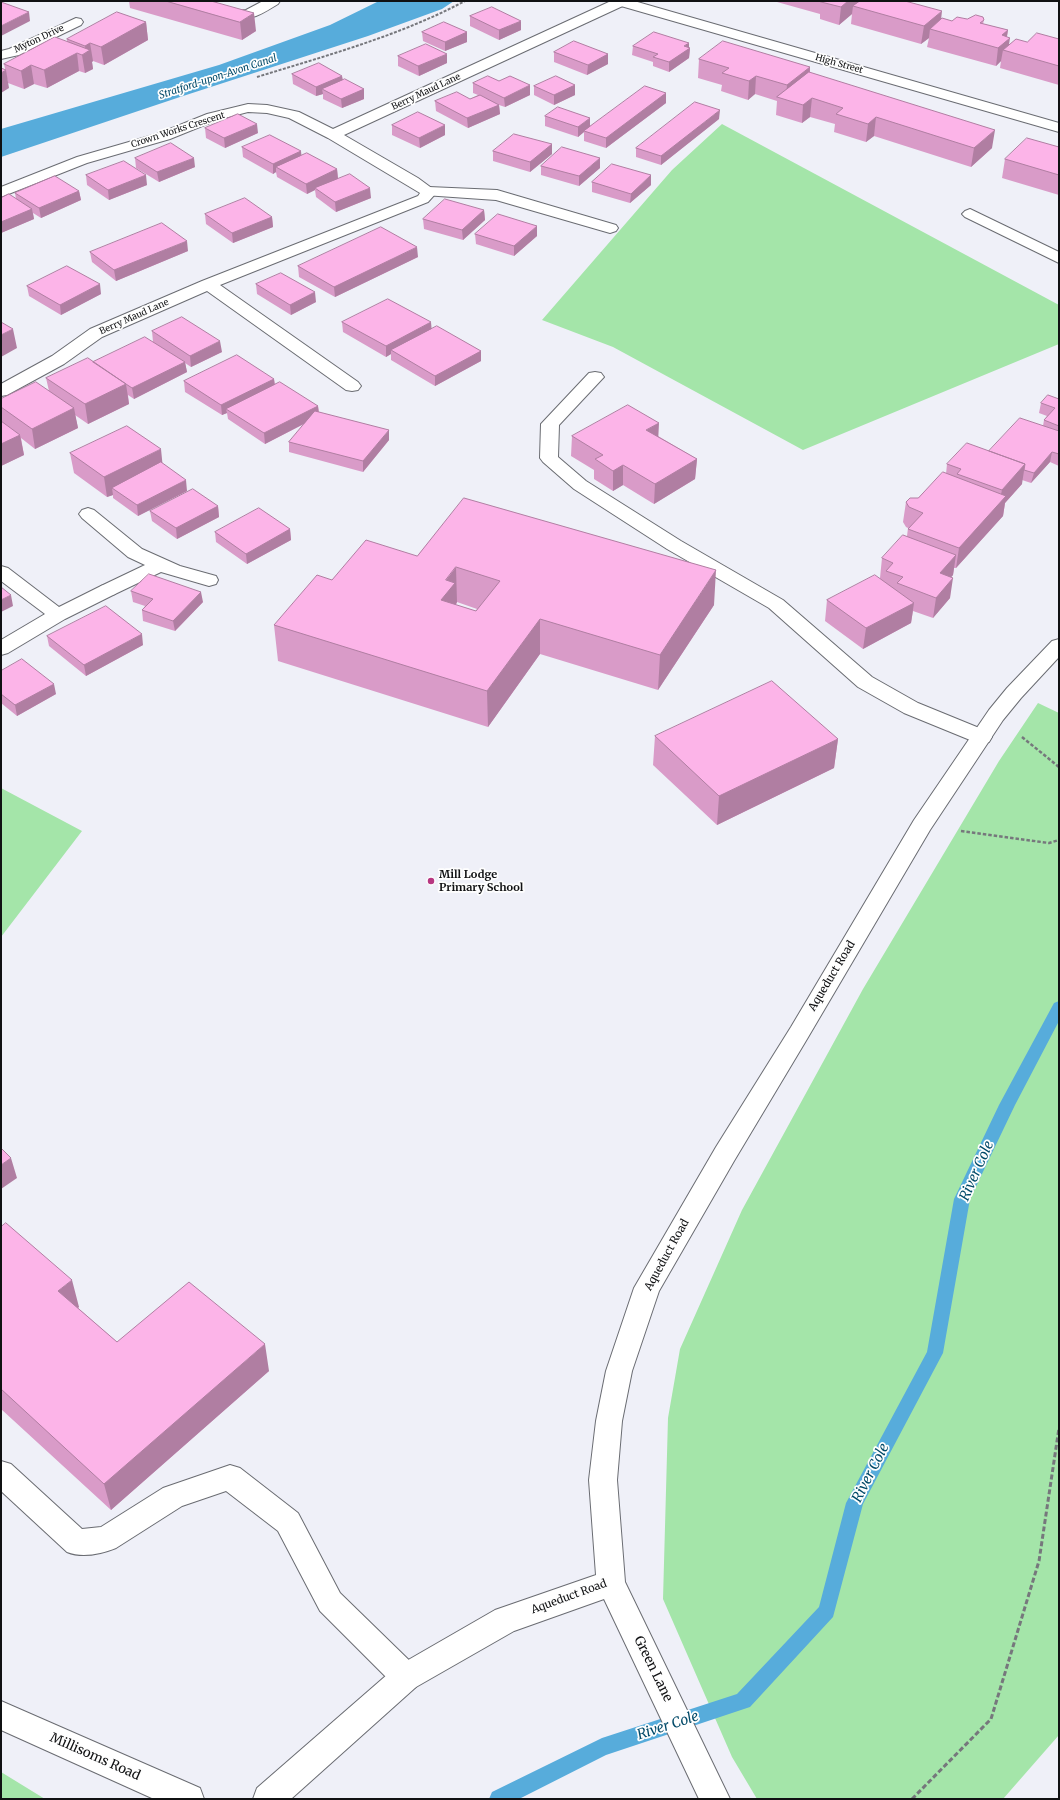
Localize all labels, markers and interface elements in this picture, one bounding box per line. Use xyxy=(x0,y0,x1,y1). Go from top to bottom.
street label: Myton Drive xyxy=(12,23,66,55)
water label: Stratford-upon-Avon Canal xyxy=(158,52,278,102)
street label: High Street xyxy=(814,52,864,76)
street label: Berry Maud Lane xyxy=(390,71,462,113)
street label: Crown Works Crescent xyxy=(130,110,226,150)
street label: Berry Maud Lane xyxy=(98,297,170,337)
place label: Mill Lodge Primary School xyxy=(439,868,523,894)
marker: Mill Lodge Primary School xyxy=(426,876,436,886)
street label: Aqueduct Road xyxy=(806,939,858,1013)
water label: River Cole xyxy=(956,1138,998,1204)
street label: Aqueduct Road xyxy=(642,1217,692,1293)
water label: River Cole xyxy=(849,1441,893,1505)
street label: Aqueduct Road xyxy=(529,1577,609,1617)
street label: Green Lane xyxy=(630,1634,676,1704)
water label: River Cole xyxy=(635,1708,701,1744)
street label: Millisoms Road xyxy=(47,1730,143,1784)

